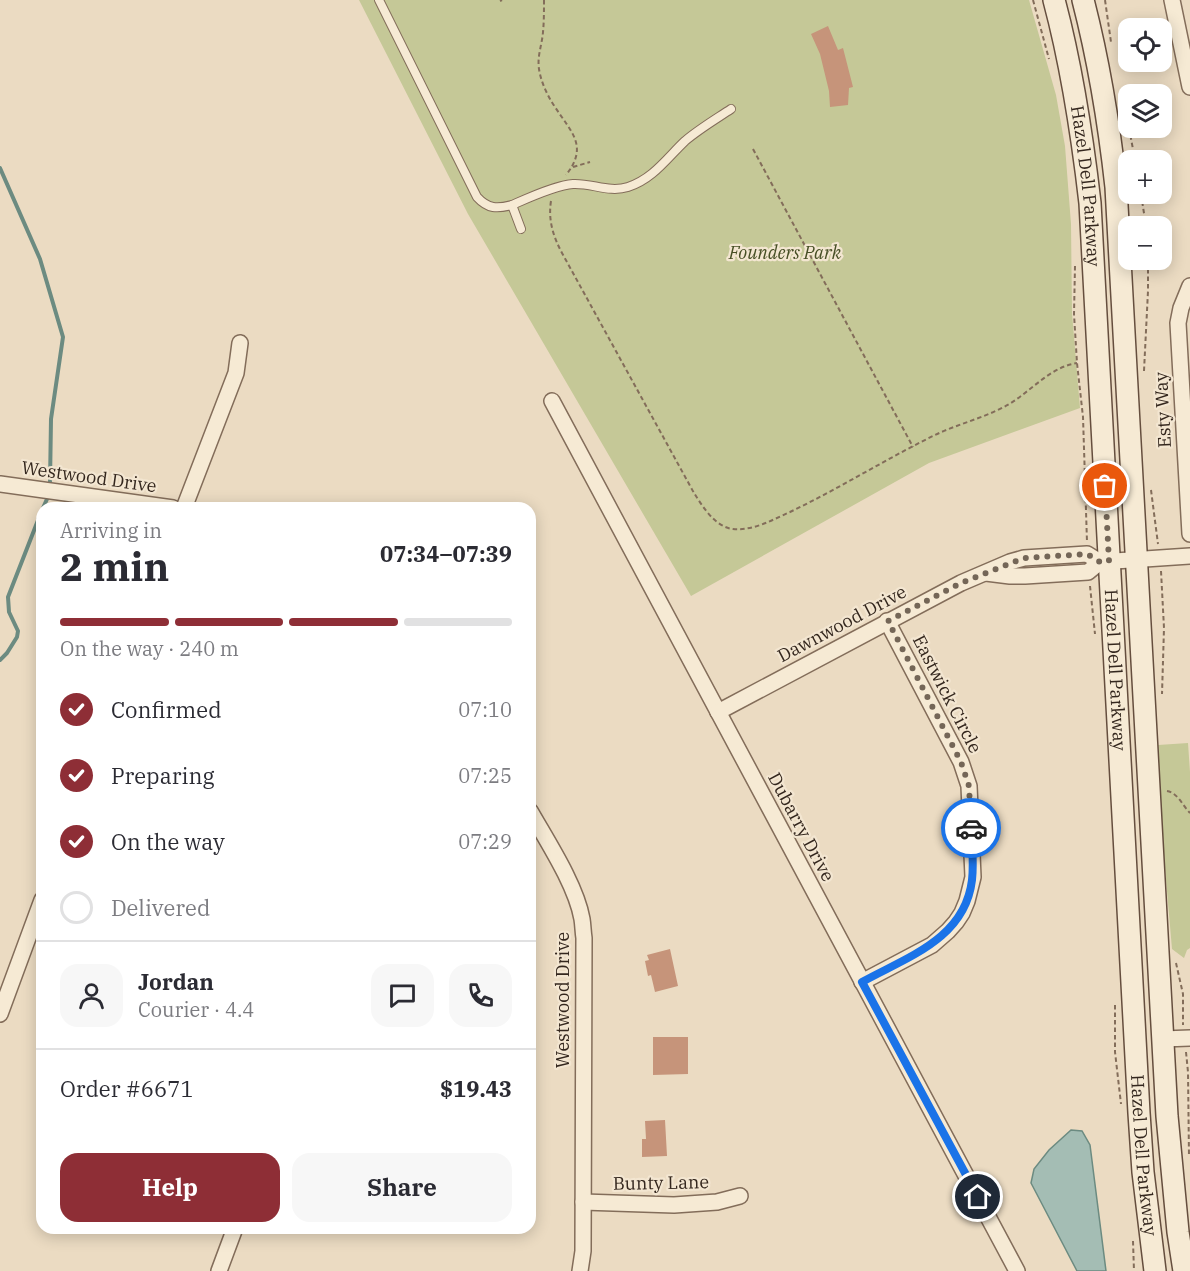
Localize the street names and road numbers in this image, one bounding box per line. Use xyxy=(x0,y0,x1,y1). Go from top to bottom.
street label: Hazel Dell Parkway xyxy=(1066,104,1105,268)
street label: Esty Way xyxy=(1149,371,1176,449)
street label: Westwood Drive xyxy=(20,456,158,497)
street label: Dawnwood Drive xyxy=(773,580,910,667)
street label: Hazel Dell Parkway xyxy=(1100,588,1132,752)
street label: Eastwick Circle xyxy=(908,631,987,757)
street label: Dubarry Drive xyxy=(763,768,840,885)
street label: Westwood Drive xyxy=(551,932,574,1068)
street label: Hazel Dell Parkway xyxy=(1126,1074,1163,1237)
street label: Bunty Lane xyxy=(613,1170,709,1195)

